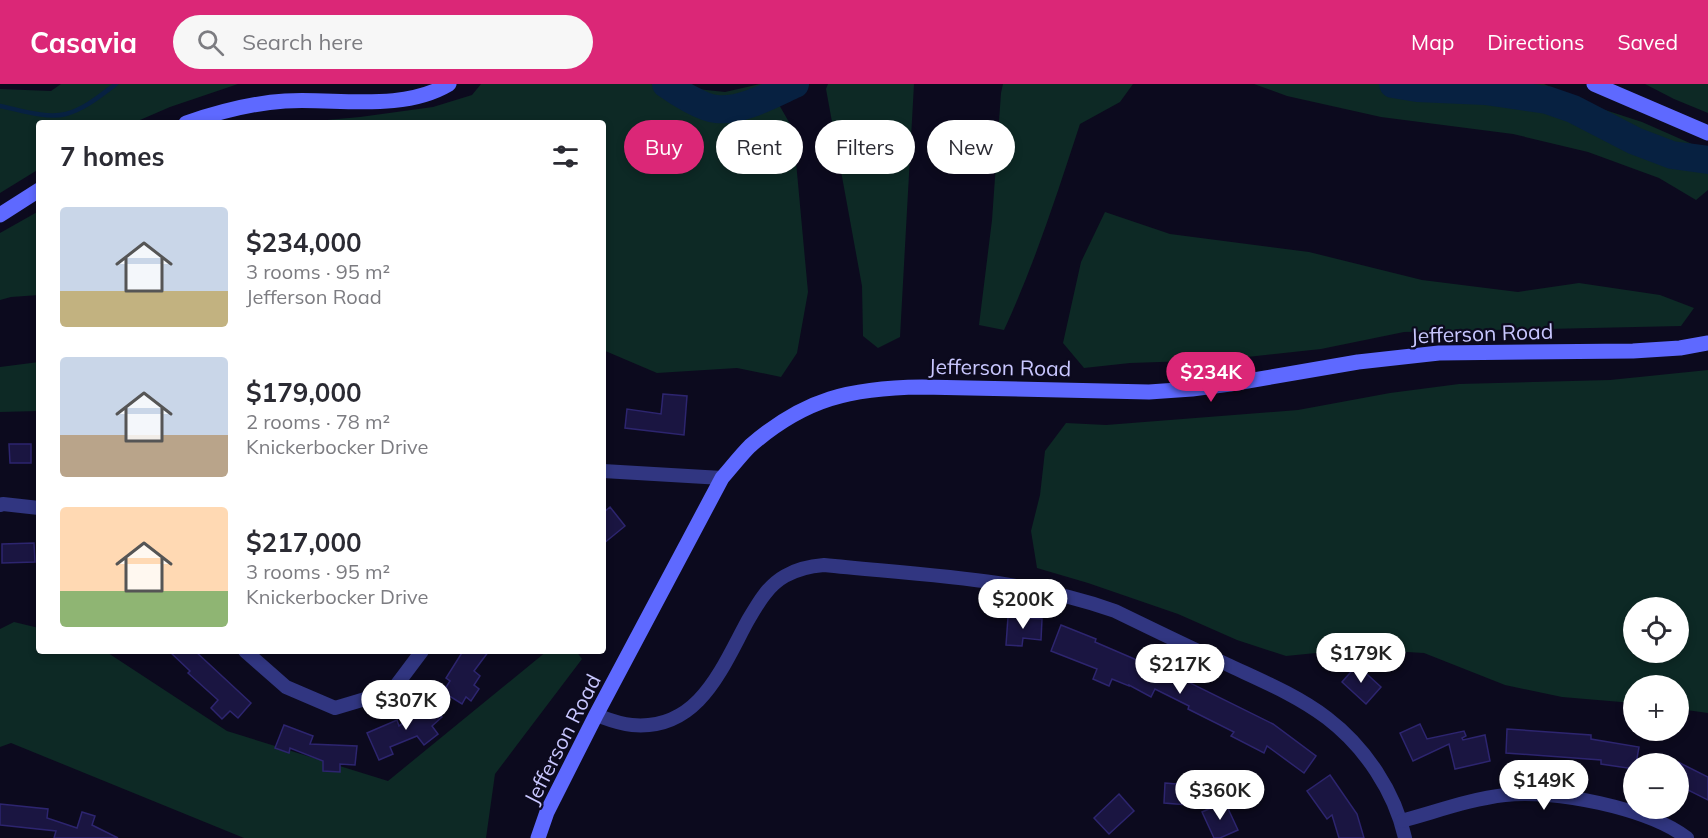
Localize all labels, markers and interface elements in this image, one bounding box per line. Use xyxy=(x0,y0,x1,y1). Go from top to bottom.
search box xyxy=(173,15,593,69)
text: Casavia xyxy=(30,25,137,60)
icon: search xyxy=(194,26,227,59)
text: Search here xyxy=(242,28,363,56)
text: Map xyxy=(1411,29,1454,55)
text: Directions xyxy=(1487,29,1584,55)
text: Saved xyxy=(1617,29,1678,55)
chip: Buy xyxy=(624,120,704,174)
chip: Rent xyxy=(716,120,803,174)
chip: Filters xyxy=(815,120,915,174)
chip: New xyxy=(927,120,1015,174)
text: 7 homes xyxy=(60,140,164,173)
icon: filters xyxy=(549,140,582,173)
text: $234,000 xyxy=(246,226,362,259)
icon: home xyxy=(108,231,180,303)
text: 3 rooms · 95 m² xyxy=(246,259,390,284)
text: Jefferson Road xyxy=(246,284,382,309)
street label: Jefferson Road xyxy=(1410,318,1554,348)
pin: $234K xyxy=(1169,352,1253,403)
street label: Jefferson Road xyxy=(929,353,1071,381)
text: $234K xyxy=(1180,359,1242,384)
text: $179,000 xyxy=(246,376,362,409)
icon: home xyxy=(108,381,180,453)
text: 2 rooms · 78 m² xyxy=(246,409,390,434)
text: Knickerbocker Drive xyxy=(246,434,428,459)
text: $217,000 xyxy=(246,526,362,559)
icon: home xyxy=(108,531,180,603)
text: 3 rooms · 95 m² xyxy=(246,559,390,584)
pin: $200K xyxy=(981,579,1065,630)
text: Knickerbocker Drive xyxy=(246,584,428,609)
text: $200K xyxy=(992,586,1054,611)
map controls xyxy=(1623,597,1689,819)
button: locate xyxy=(1623,597,1689,663)
pin: $179K xyxy=(1319,633,1403,684)
text: $179K xyxy=(1330,640,1392,665)
pin: $217K xyxy=(1138,644,1222,695)
text: $217K xyxy=(1149,651,1211,676)
street label: Jefferson Road xyxy=(518,670,606,808)
button: + xyxy=(1623,675,1689,741)
pin: $307K xyxy=(364,680,448,731)
text: $307K xyxy=(375,687,437,712)
button: − xyxy=(1623,753,1689,819)
pin: $149K xyxy=(1502,760,1586,811)
text: $149K xyxy=(1513,767,1575,792)
pin: $360K xyxy=(1178,770,1262,821)
text: $360K xyxy=(1189,777,1251,802)

